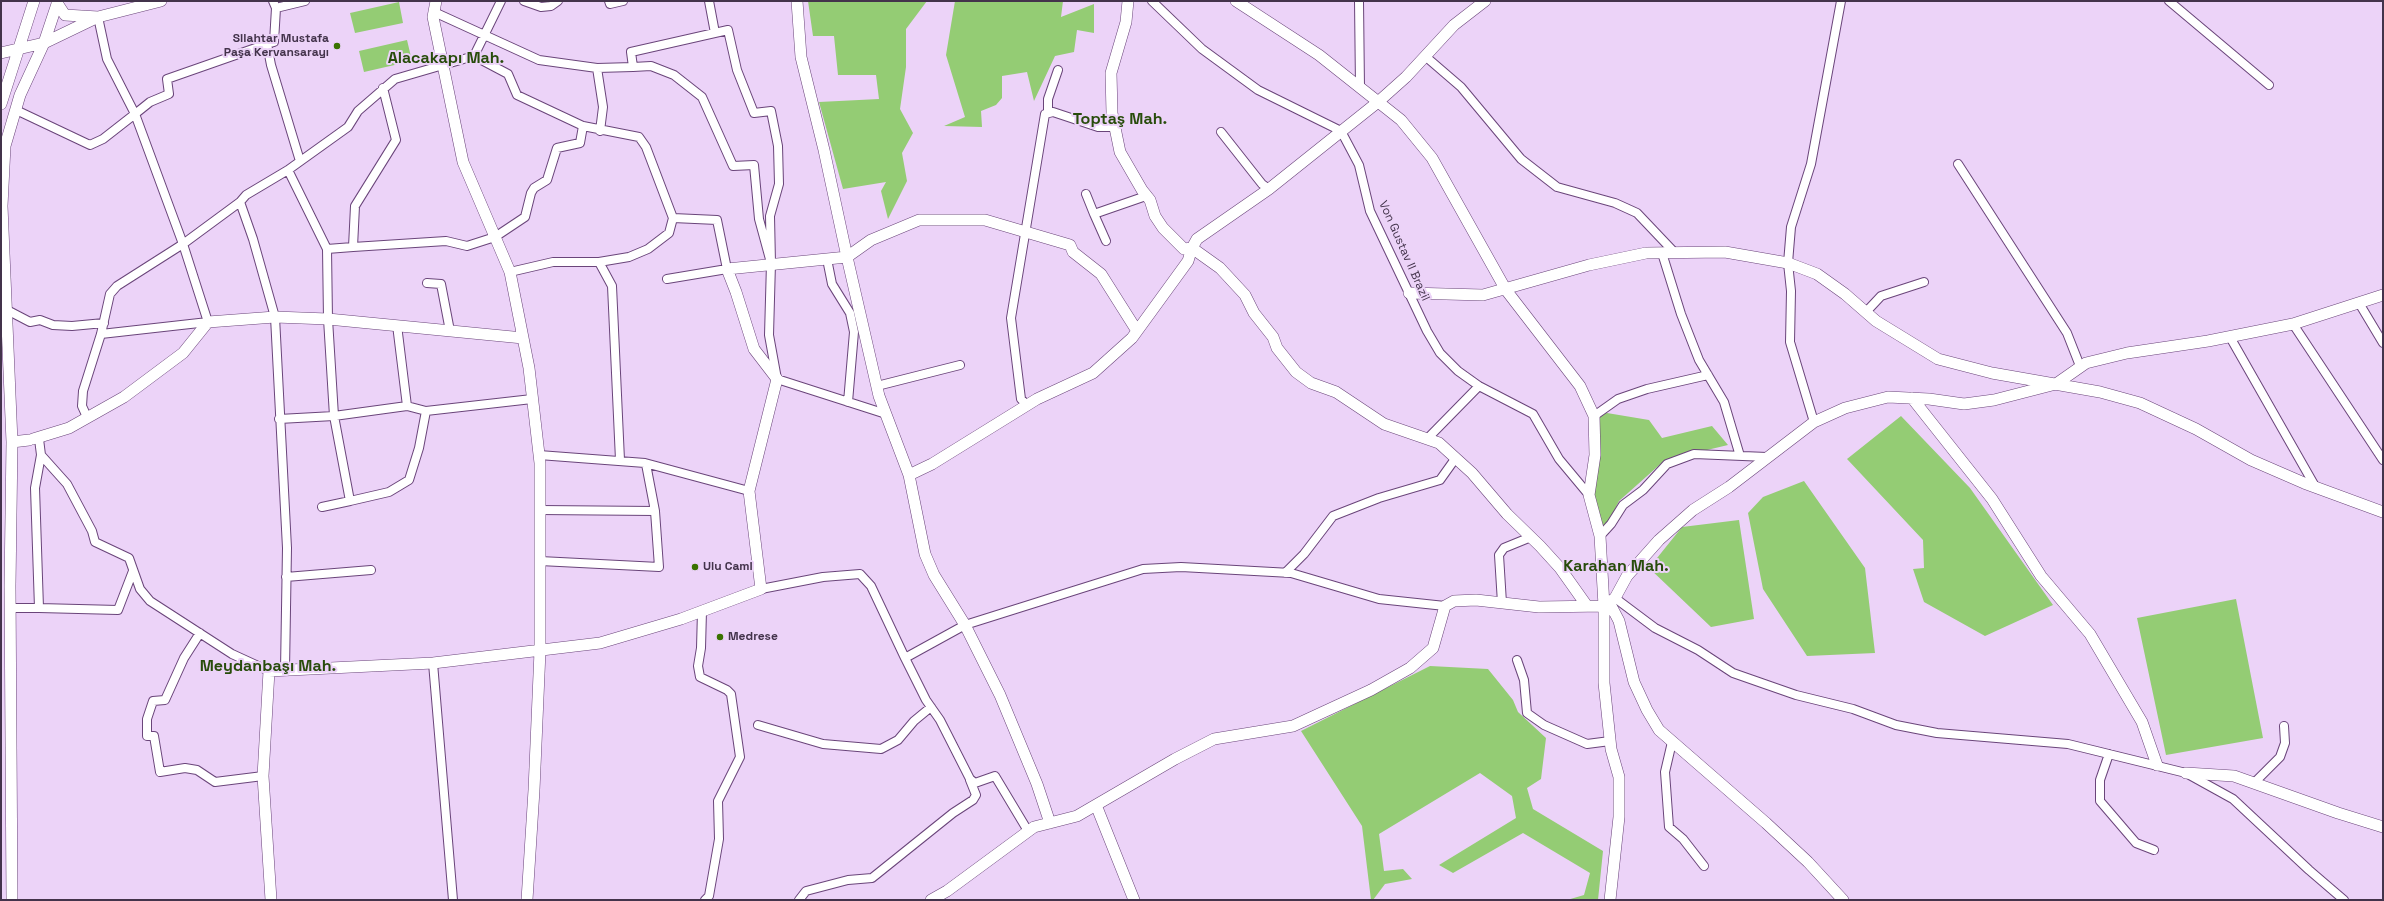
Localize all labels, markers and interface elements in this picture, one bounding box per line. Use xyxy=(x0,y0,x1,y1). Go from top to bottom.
place label: Silahtar Mustafa Paşa Kervansarayı xyxy=(224,32,329,60)
marker: Silahtar Mustafa Paşa Kervansarayı xyxy=(332,41,342,51)
district label: Alacakapı Mah. xyxy=(388,49,504,69)
district label: Toptaş Mah. xyxy=(1073,110,1167,130)
street label: Von Gustav II Brazil xyxy=(1375,199,1433,303)
district label: Karahan Mah. xyxy=(1563,557,1669,577)
place label: Ulu Cami xyxy=(703,560,753,574)
marker: Ulu Cami xyxy=(690,562,700,572)
place label: Medrese xyxy=(728,630,778,644)
marker: Medrese xyxy=(715,632,725,642)
district label: Meydanbaşı Mah. xyxy=(200,657,336,677)

